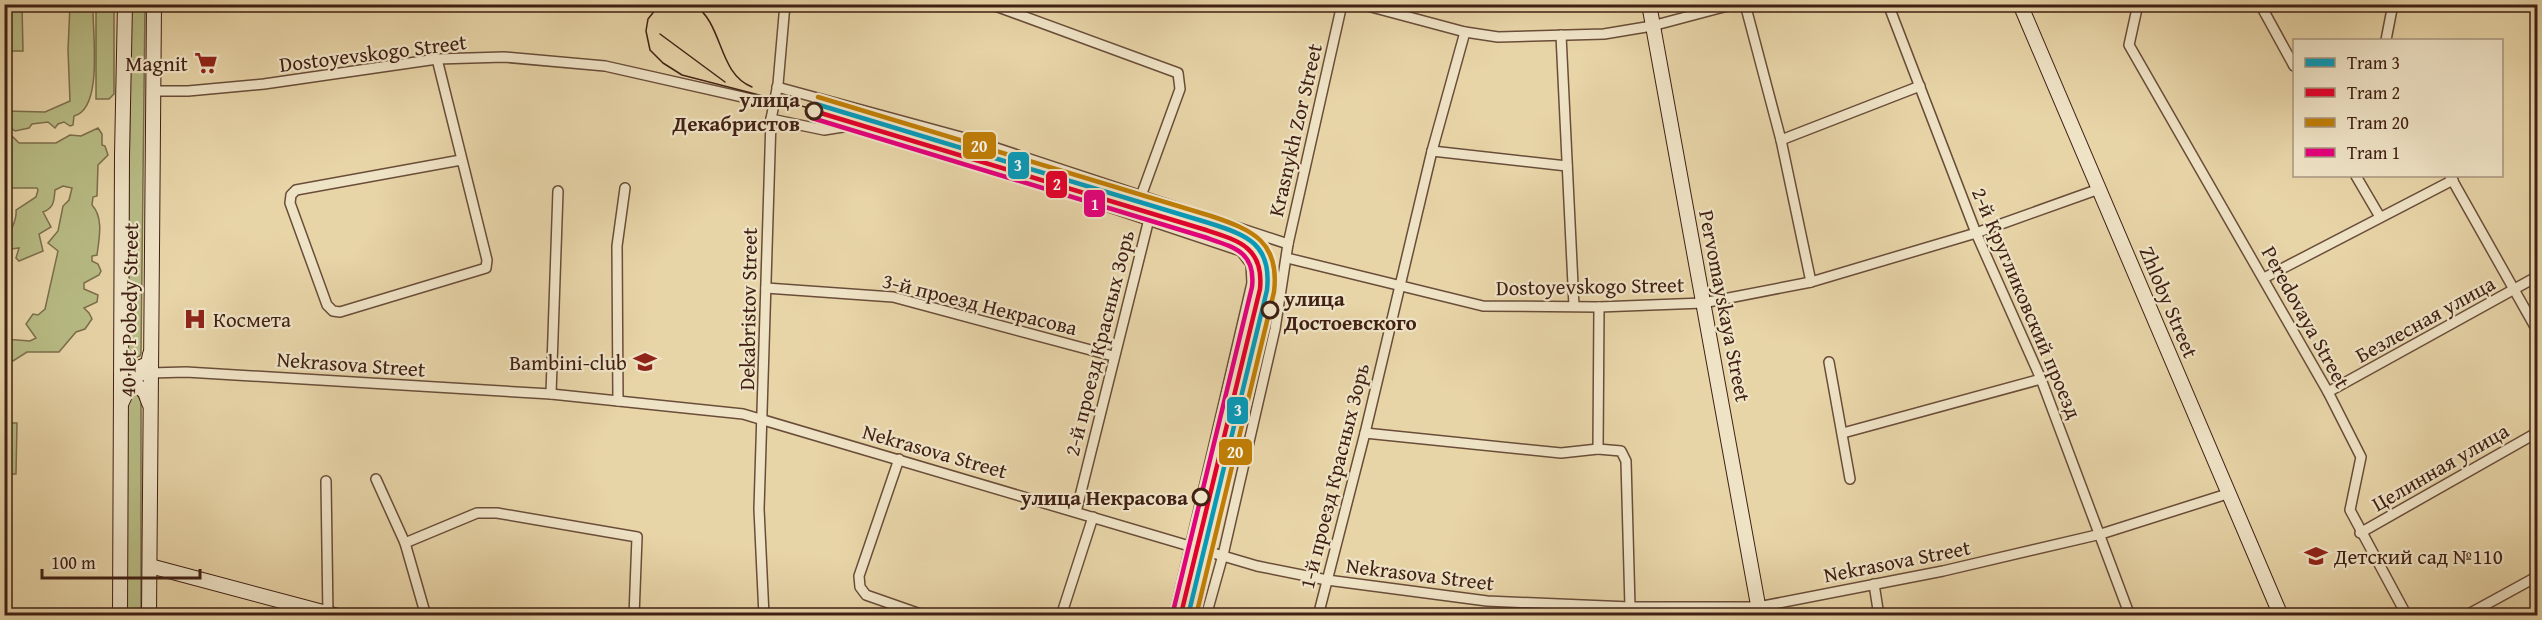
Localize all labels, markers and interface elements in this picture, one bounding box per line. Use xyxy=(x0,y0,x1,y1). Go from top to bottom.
street label: Dostoyevskogo Street xyxy=(278,26,469,80)
legend xyxy=(2293,39,2503,177)
street label: Krasnykh Zor Street xyxy=(1260,40,1330,220)
place label: Magnit xyxy=(125,48,189,79)
text: Tram 3 xyxy=(2347,49,2400,76)
supermarket icon: Magnit xyxy=(193,50,219,76)
text: Tram 2 xyxy=(2347,79,2400,106)
place label: улица Декабристов xyxy=(672,84,800,139)
marker: улица Декабристов xyxy=(805,102,823,120)
text: Tram 20 xyxy=(2347,109,2409,136)
line badge: 20 xyxy=(962,131,997,160)
text: 20 xyxy=(971,134,987,158)
text: Tram 1 xyxy=(2347,139,2400,166)
line badge: 3 xyxy=(1007,151,1030,180)
text: 3 xyxy=(1014,153,1022,177)
line badge: 2 xyxy=(1045,170,1068,199)
text: 2 xyxy=(1053,172,1061,196)
street label: 2-й Кругликовский проезд xyxy=(1964,183,2090,424)
line badge: 1 xyxy=(1083,189,1106,218)
text: 1 xyxy=(1091,192,1099,216)
street label: Pervomayskaya Street xyxy=(1691,207,1759,405)
street label: 40 let Pobedy Street xyxy=(112,222,146,398)
street label: Dekabristov Street xyxy=(731,227,765,391)
street label: 2-й проезд Красных Зорь xyxy=(1056,227,1142,459)
street label: Peredovaya Street xyxy=(2254,240,2358,394)
street label: Zhloby Street xyxy=(2132,241,2207,363)
street label: 3-й проезд Некрасова xyxy=(879,265,1081,343)
street label: Безлесная улица xyxy=(2349,268,2501,370)
street label: Dostoyevskogo Street xyxy=(1495,269,1685,303)
place label: улица Достоевского xyxy=(1283,283,1417,338)
marker: улица Достоевского xyxy=(1261,301,1279,319)
place label: Космета xyxy=(213,304,291,335)
hospital icon: Космета xyxy=(182,306,208,332)
street label: Nekrasova Street xyxy=(276,343,427,385)
place label: Bambini-club xyxy=(509,347,627,378)
school or university icon: Bambini-club xyxy=(632,349,658,375)
street label: 1-й проезд Красных Зорь xyxy=(1291,360,1377,592)
line badge: 3 xyxy=(1226,396,1249,425)
text: 3 xyxy=(1234,398,1242,422)
street label: Целинная улица xyxy=(2366,415,2514,519)
street label: Nekrasova Street xyxy=(859,416,1011,487)
line badge: 20 xyxy=(1218,438,1253,466)
text: 20 xyxy=(1227,440,1243,464)
place label: улица Некрасова xyxy=(1019,482,1188,513)
marker: улица Некрасова xyxy=(1192,488,1210,506)
street label: Nekrasova Street xyxy=(1821,531,1974,590)
place label: Детский сад №110 xyxy=(2333,541,2503,572)
scale bar xyxy=(42,542,200,580)
school or university icon: Детский сад №110 xyxy=(2303,543,2329,569)
text: 100 m xyxy=(51,549,96,576)
street label: Nekrasova Street xyxy=(1344,550,1496,599)

